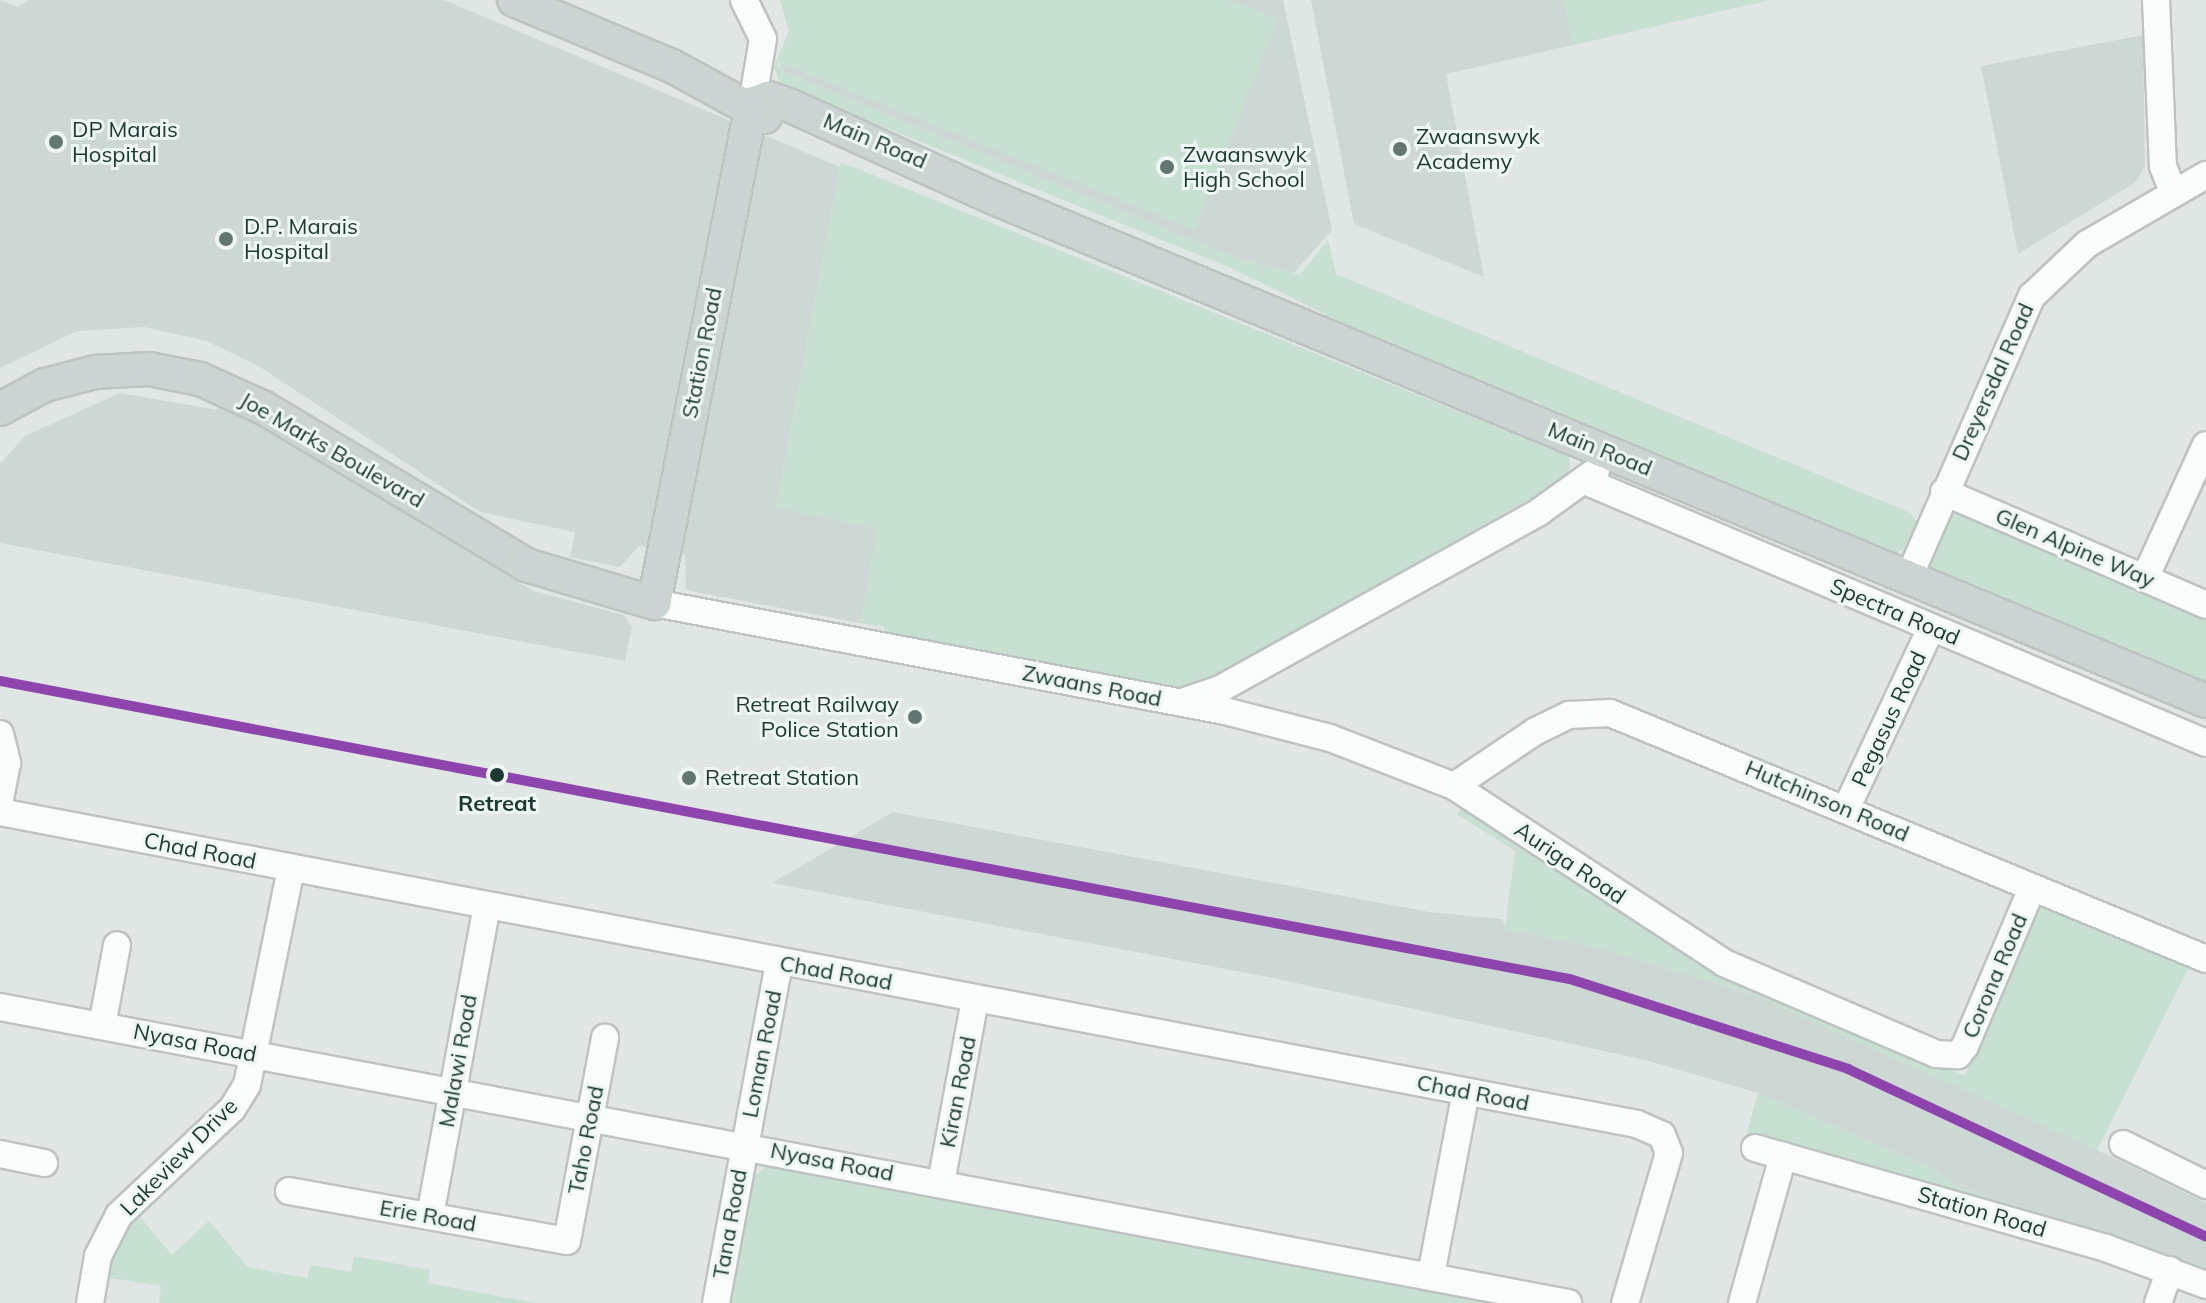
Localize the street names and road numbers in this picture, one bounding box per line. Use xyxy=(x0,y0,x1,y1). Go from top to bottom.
street label: Main Road xyxy=(819,107,931,175)
street label: Station Road xyxy=(676,285,728,421)
street label: Dreyersdal Road xyxy=(1946,299,2040,465)
street label: Joe Marks Boulevard xyxy=(235,386,429,514)
street label: Main Road xyxy=(1544,416,1656,482)
street label: Glen Alpine Way xyxy=(1991,503,2159,593)
street label: Spectra Road xyxy=(1826,573,1964,651)
street label: Pegasus Road xyxy=(1846,647,1932,791)
street label: Zwaans Road xyxy=(1020,660,1164,712)
street label: Hutchinson Road xyxy=(1741,755,1913,847)
street label: Auriga Road xyxy=(1509,816,1631,910)
street label: Chad Road xyxy=(142,827,258,875)
street label: Corona Road xyxy=(1957,910,2033,1042)
street label: Chad Road xyxy=(778,950,894,996)
street label: Loman Road xyxy=(737,988,787,1120)
street label: Malawi Road xyxy=(433,993,483,1129)
street label: Nyasa Road xyxy=(131,1018,259,1068)
street label: Kiran Road xyxy=(934,1034,982,1150)
street label: Chad Road xyxy=(1415,1069,1531,1117)
street label: Taho Road xyxy=(563,1084,609,1196)
street label: Lakeview Drive xyxy=(115,1093,243,1221)
street label: Nyasa Road xyxy=(768,1137,896,1187)
street label: Tana Road xyxy=(707,1167,753,1281)
street label: Station Road xyxy=(1915,1181,2049,1243)
street label: Erie Road xyxy=(378,1195,478,1237)

